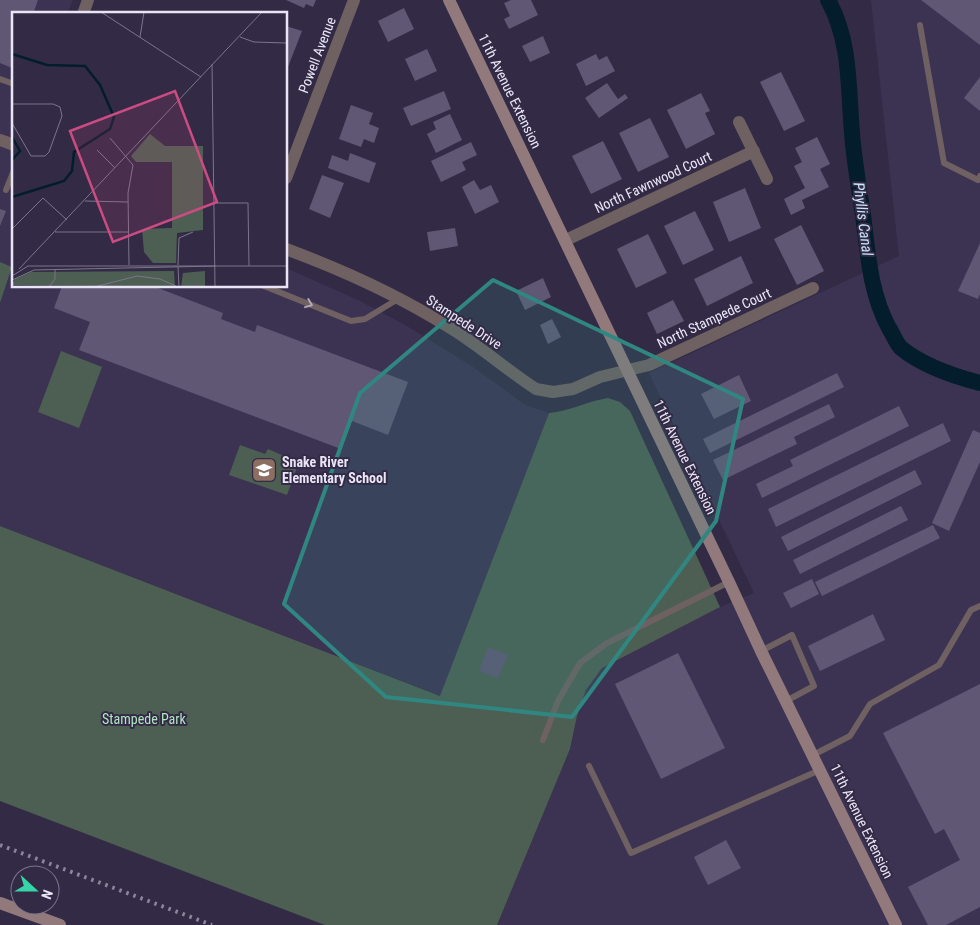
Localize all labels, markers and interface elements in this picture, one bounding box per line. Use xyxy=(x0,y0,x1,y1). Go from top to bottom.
inset map xyxy=(12,12,288,288)
street label: Powell Avenue xyxy=(295,14,339,95)
street label: 11th Avenue Extension xyxy=(475,31,545,151)
street label: North Fawnwood Court xyxy=(592,148,714,216)
water label: Phyllis Canal xyxy=(850,181,877,257)
street label: North Stampede Court xyxy=(655,285,773,351)
street label: Stampede Drive xyxy=(423,292,505,353)
one-way arrow xyxy=(305,298,313,308)
street label: 11th Avenue Extension xyxy=(650,397,720,517)
place label: Snake River Elementary School xyxy=(282,454,387,486)
school or university icon: Snake River Elementary School xyxy=(251,457,277,483)
park label: Stampede Park xyxy=(102,711,187,727)
street label: 11th Avenue Extension xyxy=(827,761,897,881)
north arrow xyxy=(10,865,60,915)
text: N xyxy=(38,888,56,902)

